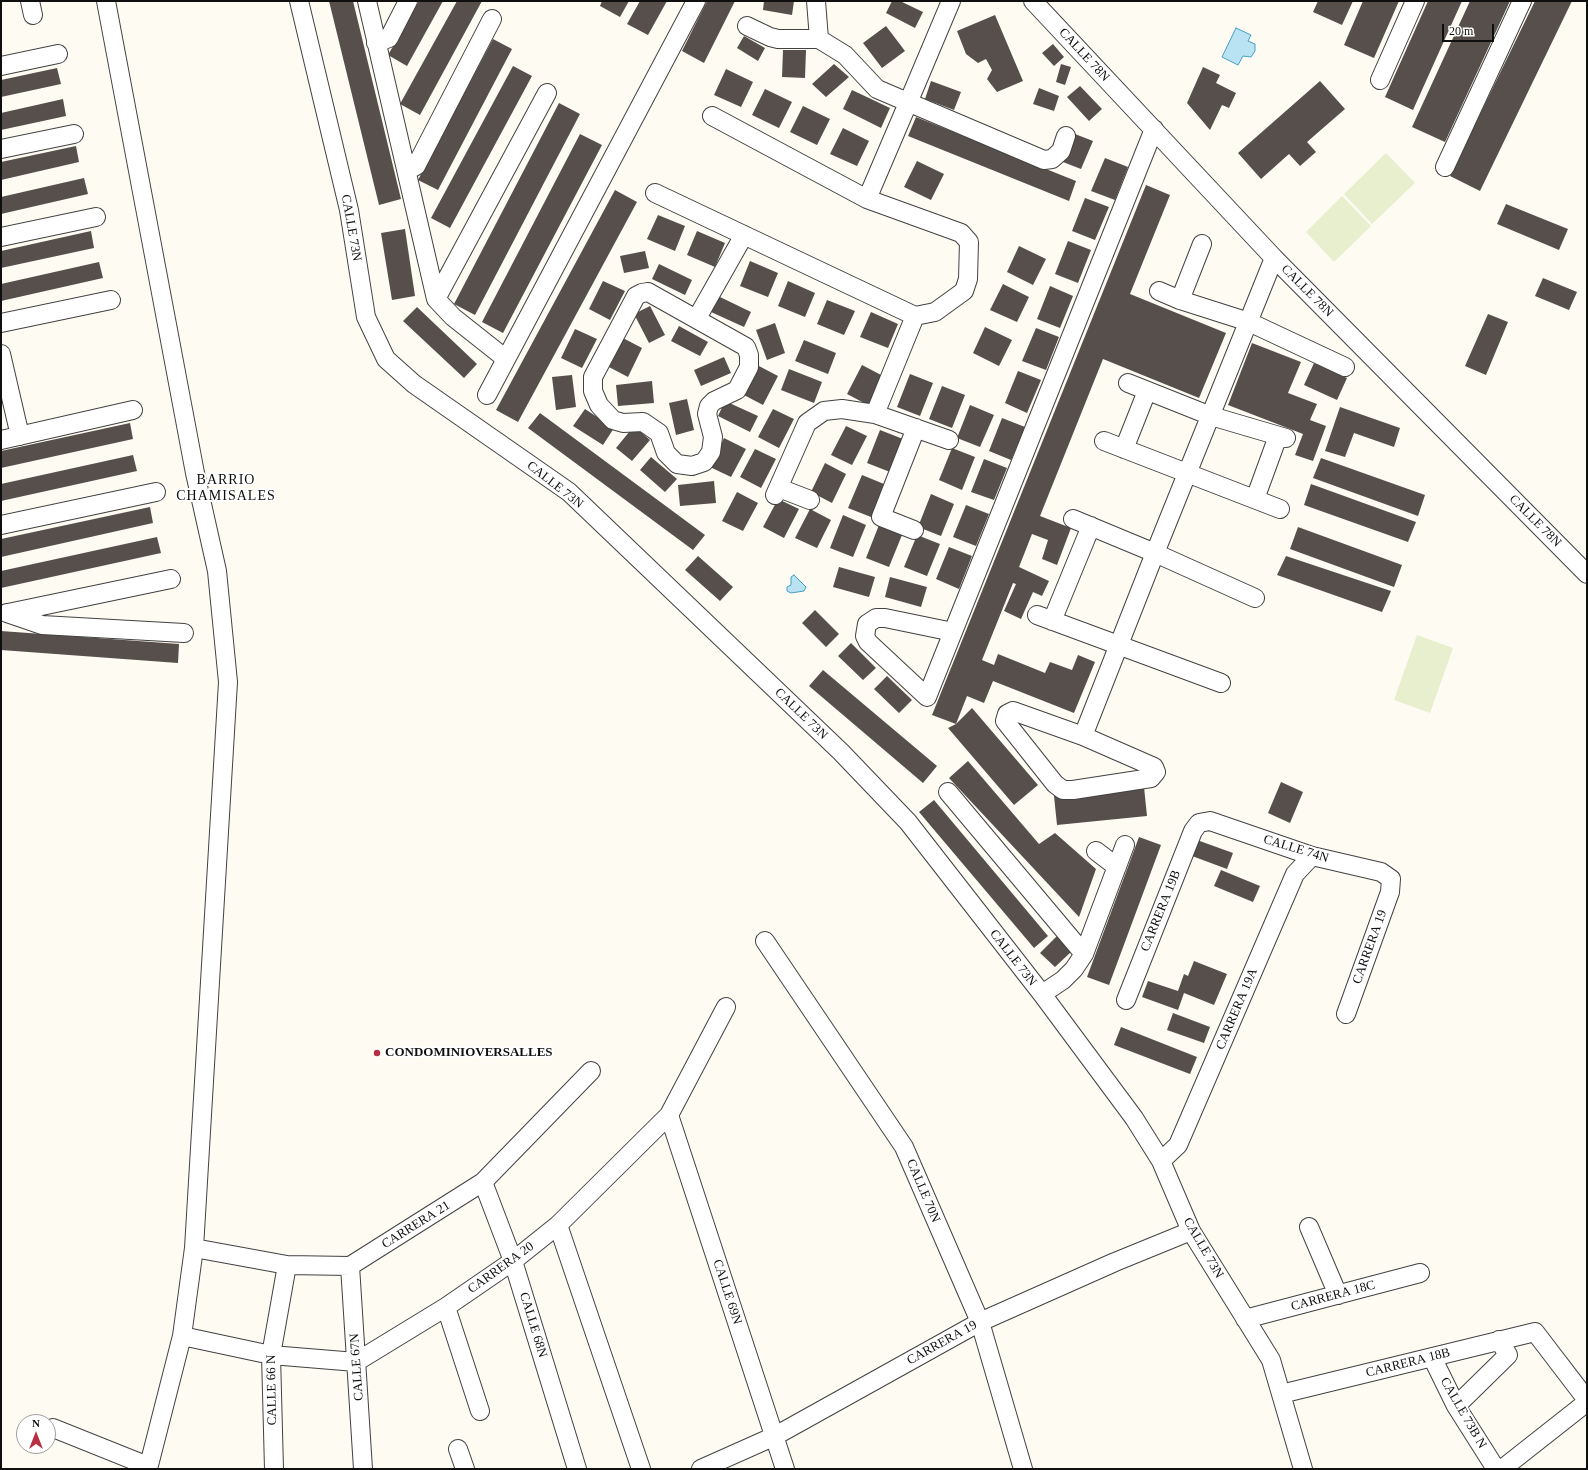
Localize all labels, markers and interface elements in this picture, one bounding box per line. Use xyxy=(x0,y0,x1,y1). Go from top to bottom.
scale bar xyxy=(1444,16,1496,42)
text: 20 m xyxy=(1449,24,1473,38)
street label: CALLE 78N xyxy=(1055,25,1113,85)
street label: CALLE 73N xyxy=(337,193,365,263)
street label: CALLE 78N xyxy=(1278,262,1336,320)
street label: CALLE 73N xyxy=(524,458,586,512)
district label: BARRIO CHAMISALES xyxy=(176,472,276,504)
street label: CALLE 78N xyxy=(1506,492,1564,550)
street label: CALLE 73N xyxy=(771,685,831,743)
street label: CALLE 74N xyxy=(1261,832,1331,866)
street label: CARRERA 19B xyxy=(1138,868,1184,954)
street label: CARRERA 19 xyxy=(1349,908,1391,986)
street label: CALLE 73N xyxy=(986,927,1040,989)
street label: CARRERA 19A xyxy=(1213,966,1261,1052)
place label: CONDOMINIOVERSALLES xyxy=(385,1045,553,1061)
marker: CONDOMINIOVERSALLES xyxy=(372,1048,382,1058)
street label: CALLE 70N xyxy=(903,1157,943,1225)
street label: CARRERA 21 xyxy=(379,1198,453,1252)
street label: CALLE 73N xyxy=(1179,1215,1227,1281)
street label: CARRERA 20 xyxy=(465,1239,537,1297)
street label: CALLE 69N xyxy=(709,1257,745,1327)
street label: CARRERA 18C xyxy=(1289,1277,1377,1315)
street label: CALLE 68N xyxy=(516,1290,550,1360)
street label: CARRERA 19 xyxy=(904,1317,980,1369)
street label: CALLE 67N xyxy=(347,1333,367,1401)
street label: CARRERA 18B xyxy=(1364,1345,1452,1381)
street label: CALLE 66 N xyxy=(264,1354,280,1426)
street label: CALLE 73B N xyxy=(1436,1375,1490,1451)
north arrow xyxy=(16,1414,56,1454)
text: N xyxy=(32,1417,40,1429)

